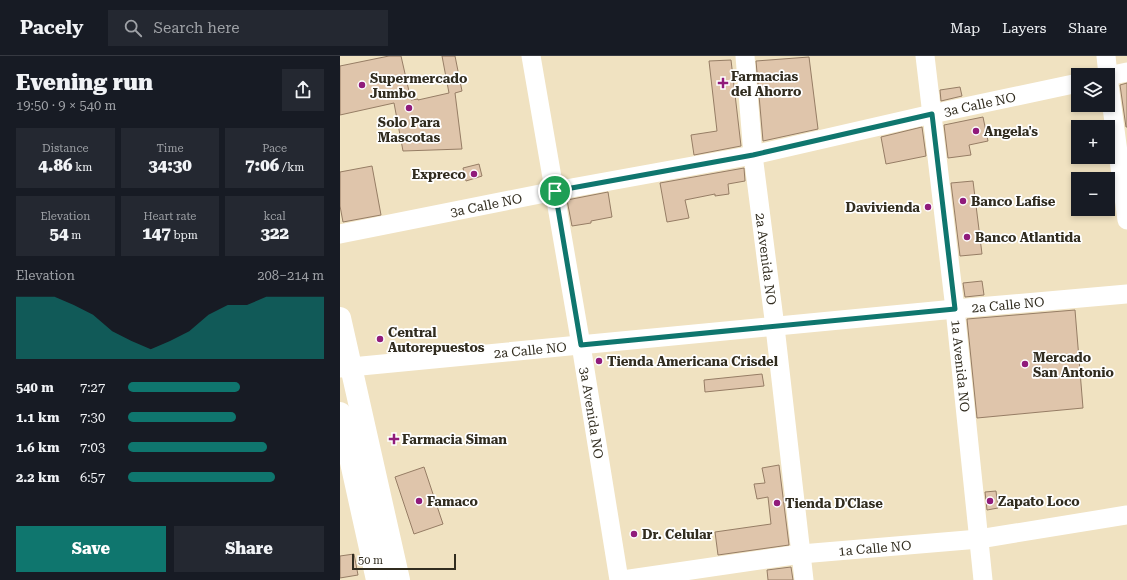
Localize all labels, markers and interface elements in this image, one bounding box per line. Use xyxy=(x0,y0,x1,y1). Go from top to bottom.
search box xyxy=(108,10,388,46)
text: Pacely xyxy=(20,16,84,39)
icon: search xyxy=(122,17,144,39)
text: Search here xyxy=(154,19,239,37)
text: Map xyxy=(950,20,980,36)
text: Layers xyxy=(1002,20,1046,36)
text: Share xyxy=(1068,20,1107,36)
map controls xyxy=(1071,68,1115,216)
button: layers xyxy=(1071,68,1115,112)
button: share xyxy=(282,69,324,111)
place label: Farmacias del Ahorro xyxy=(731,69,802,99)
text: Evening run xyxy=(16,70,153,95)
place label: Supermercado Jumbo xyxy=(370,71,467,101)
marker: Farmacias del Ahorro xyxy=(718,78,728,88)
marker: Supermercado Jumbo xyxy=(357,80,367,90)
street label: 3a Calle NO xyxy=(942,89,1017,119)
text: 19:50 · 9 × 540 m xyxy=(16,98,116,113)
marker: Solo Para Mascotas xyxy=(404,103,414,113)
place label: Solo Para Mascotas xyxy=(378,115,441,145)
button: + xyxy=(1071,120,1115,164)
place label: Angela's xyxy=(984,124,1038,139)
marker: Angela's xyxy=(971,126,981,136)
text: Distance xyxy=(42,142,89,155)
text: Time xyxy=(157,142,183,155)
text: Pace xyxy=(262,142,287,155)
text: 4.86 xyxy=(38,155,73,175)
text: 34:30 xyxy=(148,155,192,175)
text: 7:06 xyxy=(245,155,279,175)
text: km xyxy=(73,161,92,174)
text: /km xyxy=(279,161,304,174)
place label: Expreco xyxy=(412,167,466,182)
marker: Expreco xyxy=(469,169,479,179)
button: − xyxy=(1071,172,1115,216)
pin xyxy=(538,174,572,208)
icon: arrive xyxy=(544,180,566,202)
street label: 3a Calle NO xyxy=(449,190,523,219)
place label: Banco Lafise xyxy=(971,194,1056,209)
marker: Banco Lafise xyxy=(958,196,968,206)
place label: Davivienda xyxy=(846,200,920,215)
marker: Davivienda xyxy=(923,202,933,212)
text: Elevation xyxy=(40,210,90,223)
text: Heart rate xyxy=(144,210,196,223)
text: kcal xyxy=(264,210,286,223)
street label: 2a Avenida NO xyxy=(753,212,780,306)
text: 54 xyxy=(49,223,68,243)
text: 147 xyxy=(142,223,171,243)
text: 322 xyxy=(260,223,289,243)
text: m xyxy=(68,229,81,242)
text: bpm xyxy=(171,229,198,242)
place label: Banco Atlantida xyxy=(975,230,1081,245)
marker: Banco Atlantida xyxy=(962,232,972,242)
text: Elevation xyxy=(16,268,75,283)
text: 208–214 m xyxy=(257,268,324,283)
street label: 2a Calle NO xyxy=(971,294,1045,315)
street label: 1a Avenida NO xyxy=(949,319,973,413)
place label: Central Autorepuestos xyxy=(388,325,485,355)
marker: Central Autorepuestos xyxy=(375,334,385,344)
street label: 2a Calle NO xyxy=(493,339,567,361)
place label: Mercado San Antonio xyxy=(1033,350,1114,380)
place label: Tienda Americana Crisdel xyxy=(607,354,779,369)
marker: Tienda Americana Crisdel xyxy=(594,356,604,366)
marker: Mercado San Antonio xyxy=(1020,359,1030,369)
street label: 3a Avenida NO xyxy=(577,366,607,460)
text: 540 m xyxy=(16,380,54,395)
text: 7:27 xyxy=(80,380,105,395)
text: 1.1 km xyxy=(16,410,59,425)
text: 7:30 xyxy=(80,410,105,425)
place label: Farmacia Siman xyxy=(402,432,507,447)
marker: Farmacia Siman xyxy=(389,434,399,444)
text: 1.6 km xyxy=(16,440,59,455)
text: 7:03 xyxy=(80,440,105,455)
text: 2.2 km xyxy=(16,470,59,485)
text: 6:57 xyxy=(80,470,105,485)
place label: Famaco xyxy=(427,494,478,509)
place label: Zapato Loco xyxy=(998,494,1080,509)
marker: Famaco xyxy=(414,496,424,506)
place label: Tienda D'Clase xyxy=(785,496,883,511)
marker: Zapato Loco xyxy=(985,496,995,506)
marker: Tienda D'Clase xyxy=(772,498,782,508)
button: Save xyxy=(16,526,166,572)
button: Share xyxy=(174,526,324,572)
place label: Dr. Celular xyxy=(642,527,713,542)
marker: Dr. Celular xyxy=(629,529,639,539)
street label: 1a Calle NO xyxy=(838,537,912,558)
scale bar xyxy=(352,552,456,571)
text: 50 m xyxy=(358,554,383,567)

